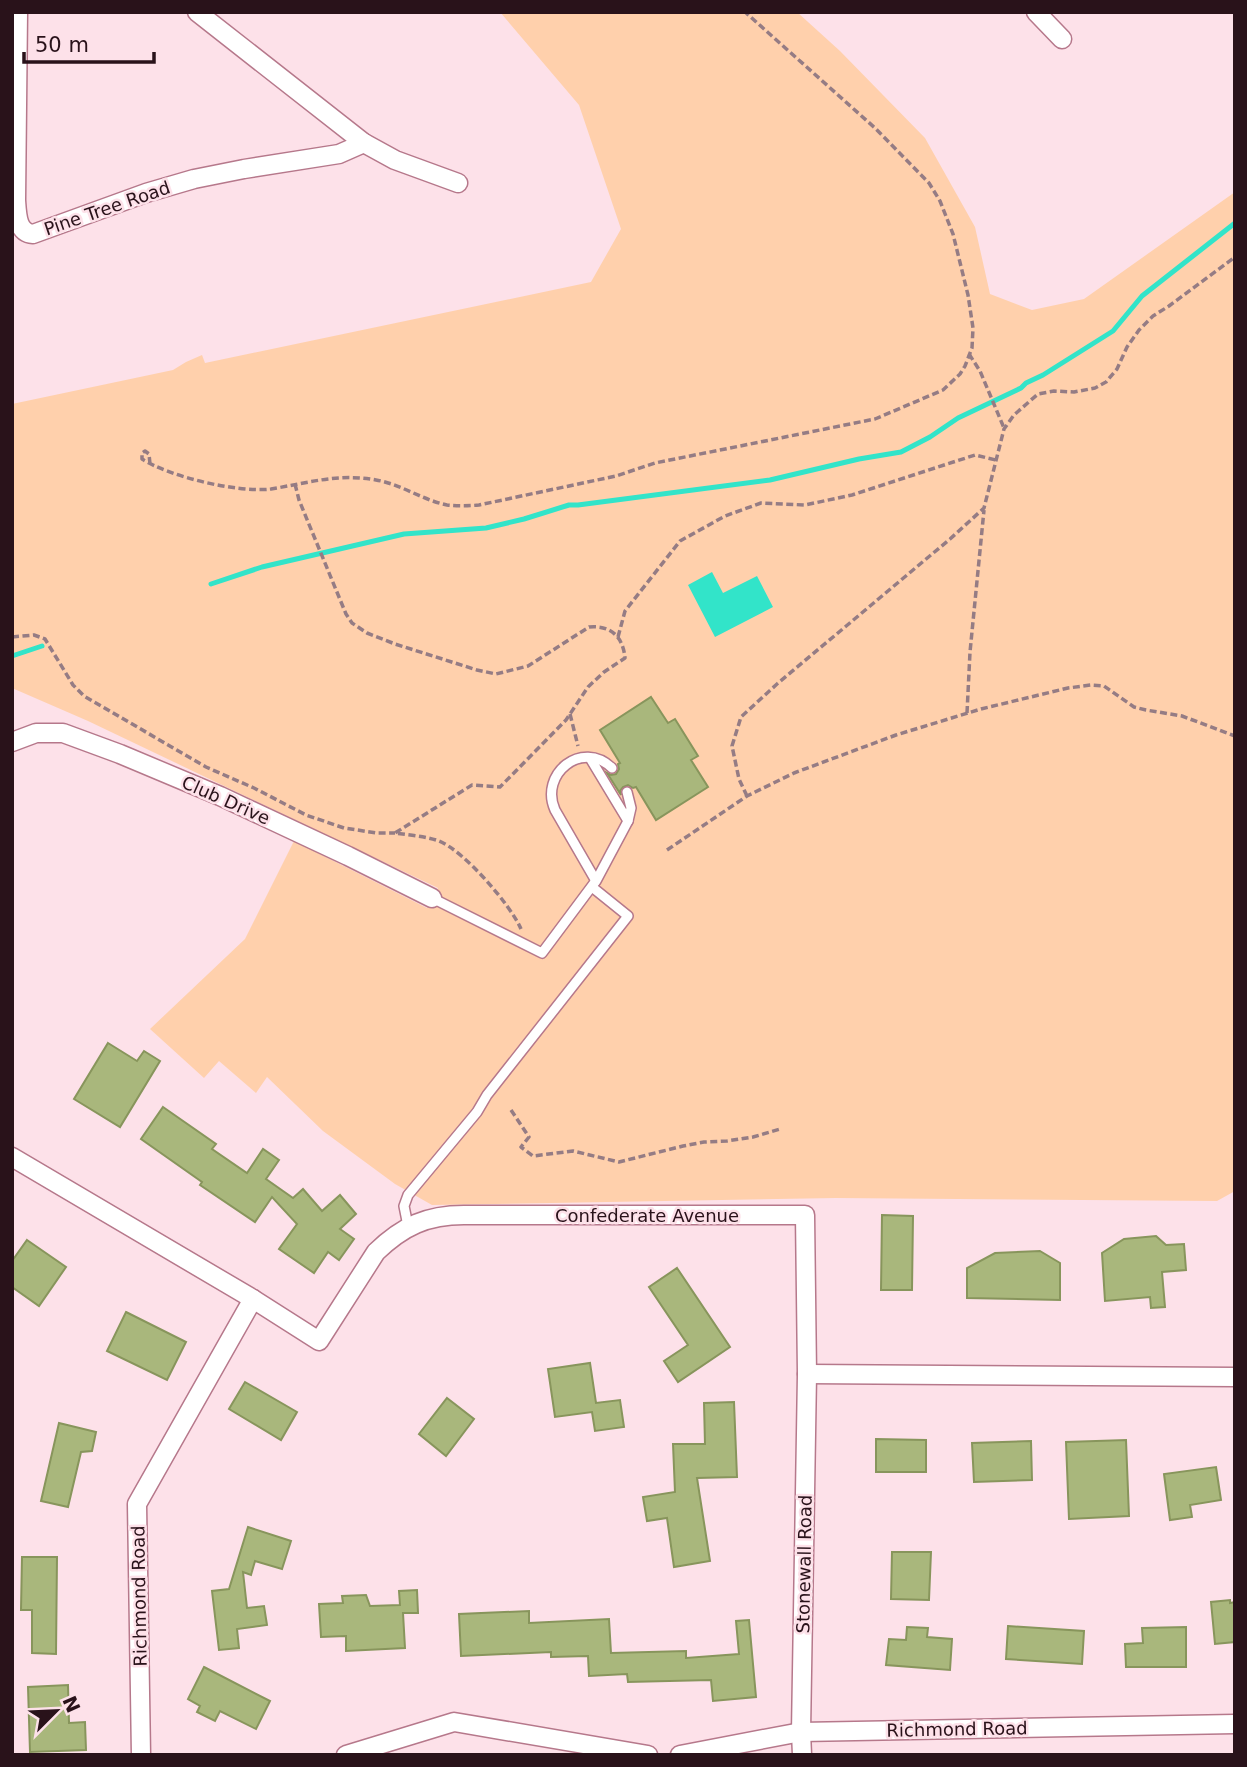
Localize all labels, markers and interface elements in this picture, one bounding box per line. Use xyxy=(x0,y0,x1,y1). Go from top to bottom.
scale bar xyxy=(24,21,154,65)
text: 50 m xyxy=(35,33,89,57)
street label: Pine Tree Road xyxy=(41,177,173,239)
street label: Club Drive xyxy=(179,771,273,829)
street label: Confederate Avenue xyxy=(555,1205,739,1226)
street label: Stonewall Road xyxy=(792,1495,816,1633)
street label: Richmond Road xyxy=(127,1525,151,1667)
north arrow xyxy=(21,1676,91,1746)
text: N xyxy=(58,1692,85,1716)
street label: Richmond Road xyxy=(886,1717,1028,1741)

